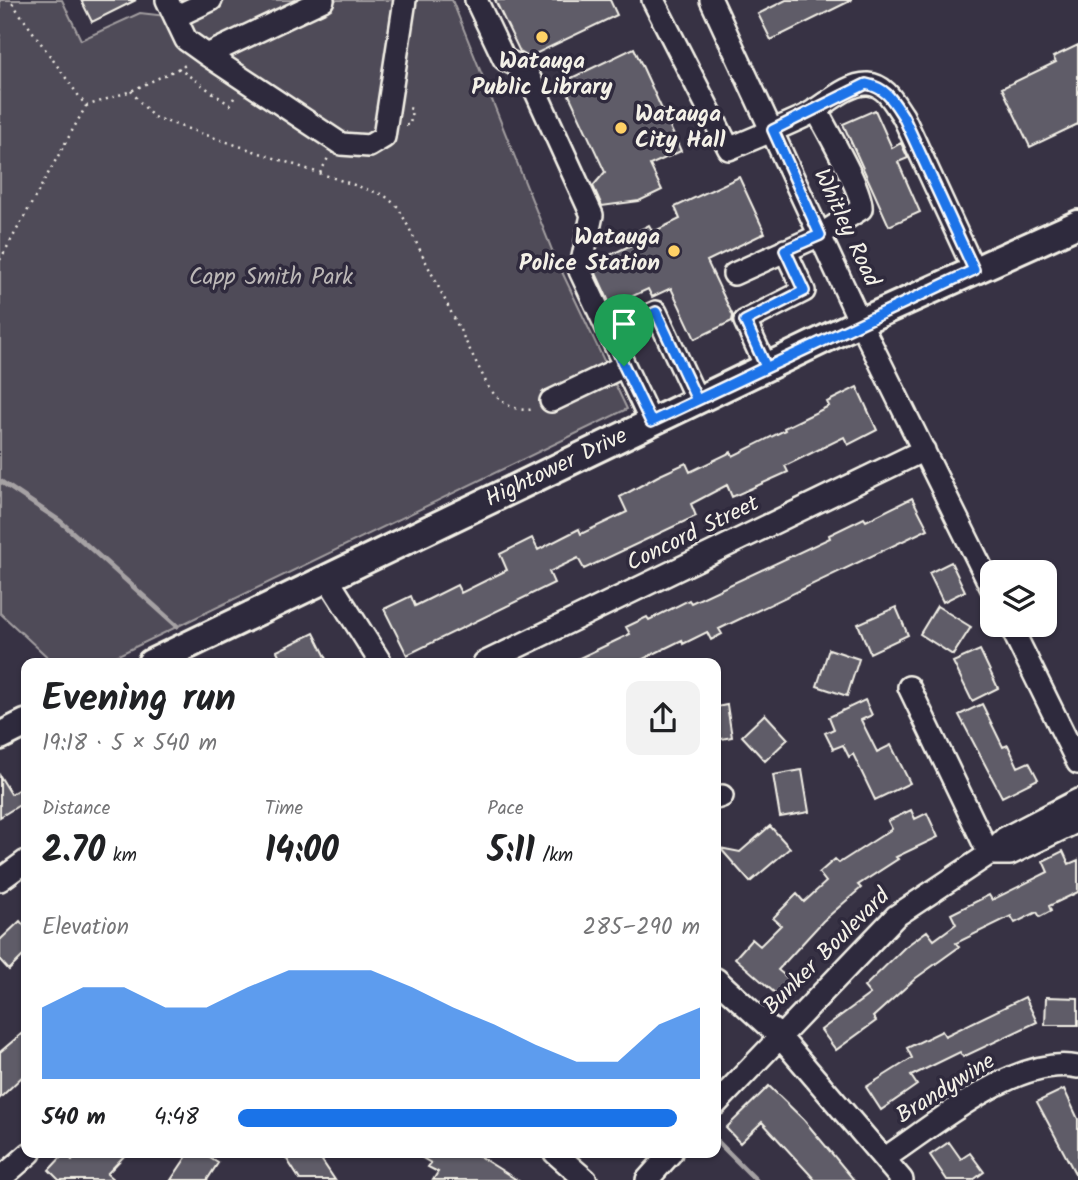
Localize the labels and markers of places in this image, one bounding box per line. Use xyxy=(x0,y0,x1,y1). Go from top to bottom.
marker: Watauga Public Library xyxy=(534,29,550,45)
place label: Watauga Public Library xyxy=(472,44,613,106)
place label: Watauga City Hall xyxy=(635,97,726,159)
marker: Watauga City Hall xyxy=(613,120,629,136)
place label: Watauga Police Station xyxy=(519,220,660,282)
marker: Watauga Police Station xyxy=(666,243,682,259)
pin xyxy=(594,294,654,366)

